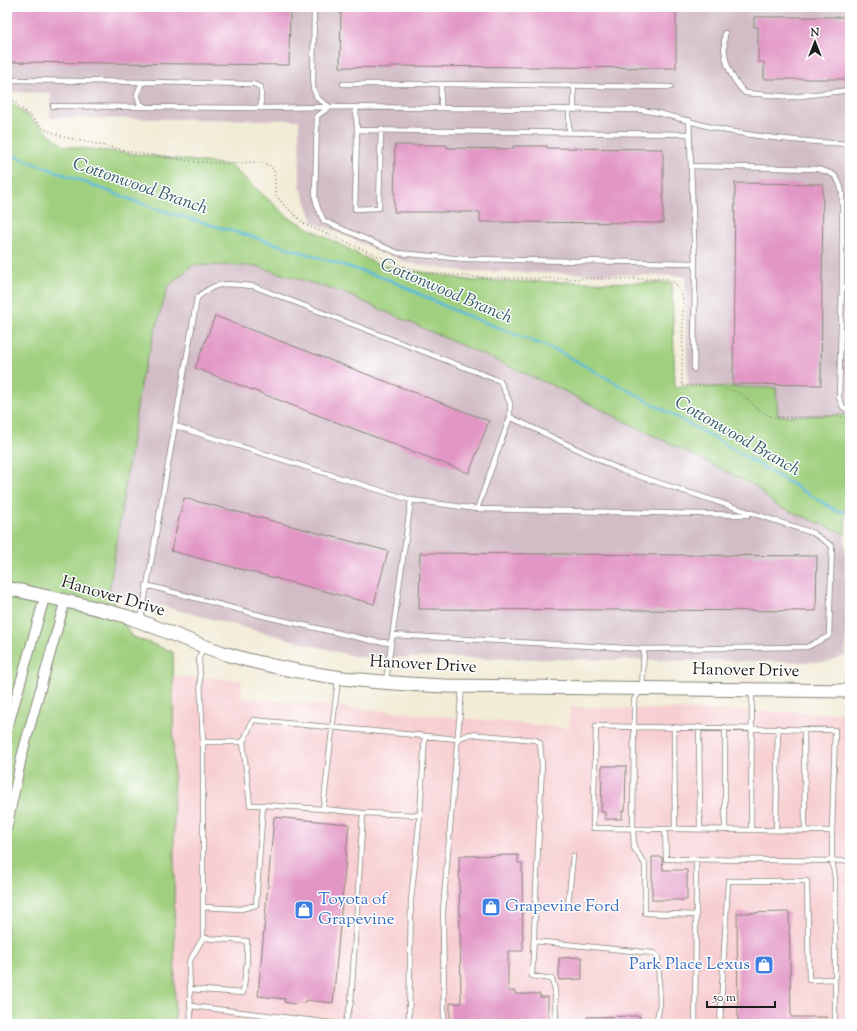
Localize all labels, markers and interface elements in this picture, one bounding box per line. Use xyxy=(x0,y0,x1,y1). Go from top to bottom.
north arrow xyxy=(795,22,835,62)
text: N xyxy=(810,25,820,41)
water label: Cottonwood Branch xyxy=(69,152,211,222)
water label: Cottonwood Branch xyxy=(376,252,516,332)
water label: Cottonwood Branch xyxy=(669,390,805,484)
street label: Hanover Drive xyxy=(58,571,168,623)
street label: Hanover Drive xyxy=(369,650,477,680)
street label: Hanover Drive xyxy=(692,658,800,684)
place label: Toyota of Grapevine xyxy=(318,888,395,932)
place label: Grapevine Ford xyxy=(505,895,620,919)
shop icon: Grapevine Ford xyxy=(480,896,502,918)
shop icon: Toyota of Grapevine xyxy=(293,899,315,921)
place label: Park Place Lexus xyxy=(629,953,750,977)
shop icon: Park Place Lexus xyxy=(753,954,775,976)
scale bar xyxy=(707,983,775,1009)
text: 50 m xyxy=(712,989,736,1007)

